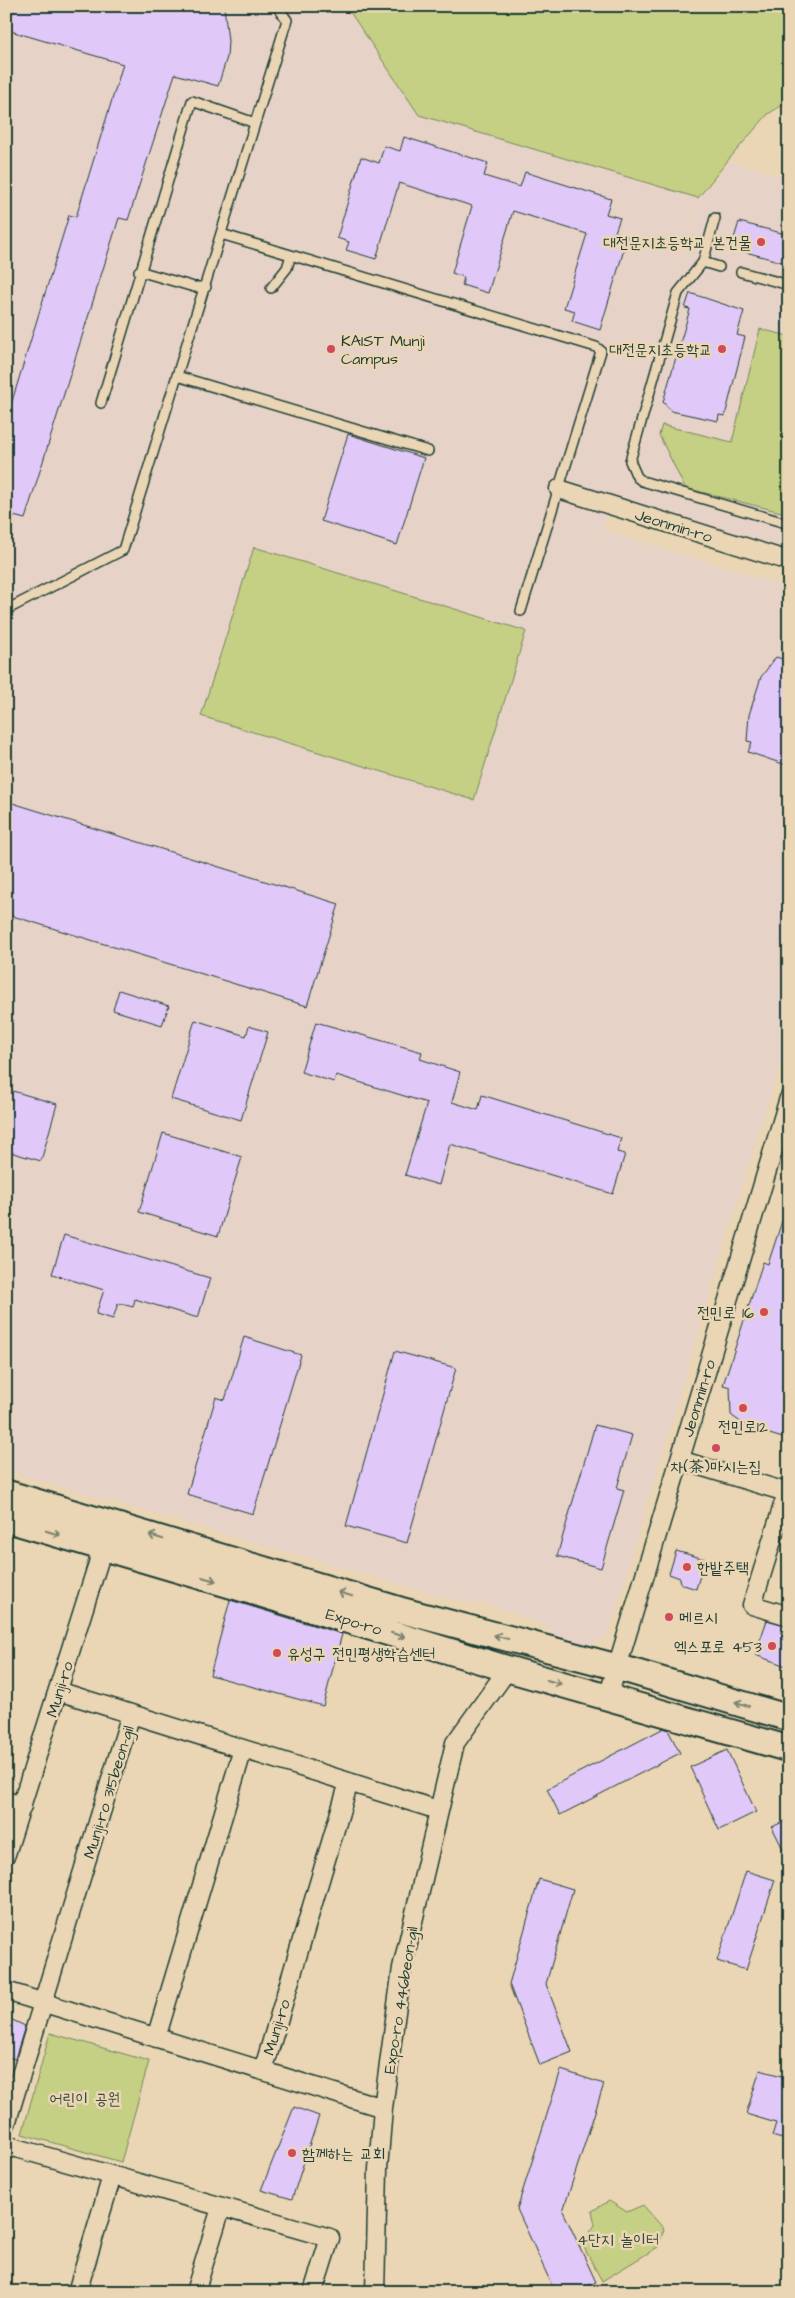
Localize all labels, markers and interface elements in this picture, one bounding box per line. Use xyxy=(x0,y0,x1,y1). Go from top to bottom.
place label: 대전문지초등학교 본건물 xyxy=(603,232,751,254)
marker: 대전문지초등학교 본건물 xyxy=(755,236,767,248)
place label: KAIST Munji Campus xyxy=(341,330,425,370)
place label: 대전문지초등학교 xyxy=(609,339,712,361)
marker: KAIST Munji Campus xyxy=(325,343,337,355)
marker: 대전문지초등학교 xyxy=(716,343,728,355)
street label: Jeonmin-ro xyxy=(632,504,715,548)
place label: 전민로 16 xyxy=(697,1302,754,1324)
marker: 전민로 16 xyxy=(758,1306,770,1318)
street label: Jeonmin-ro xyxy=(677,1357,721,1440)
marker: 전민로12 xyxy=(737,1402,749,1414)
place label: 전민로12 xyxy=(718,1416,768,1438)
marker: 차(茶)마시는집 xyxy=(710,1442,722,1454)
place label: 차(茶)마시는집 xyxy=(671,1456,761,1478)
one-way arrow xyxy=(45,1529,61,1539)
one-way arrow xyxy=(148,1531,164,1541)
place label: 한밭주택 xyxy=(697,1557,749,1579)
marker: 한밭주택 xyxy=(681,1561,693,1573)
one-way arrow xyxy=(201,1574,217,1584)
one-way arrow xyxy=(337,1588,353,1598)
street label: Expo-ro xyxy=(323,1603,385,1641)
place label: 메르시 xyxy=(679,1607,718,1629)
marker: 메르시 xyxy=(663,1611,675,1623)
one-way arrow xyxy=(390,1630,406,1640)
one-way arrow xyxy=(494,1631,510,1641)
place label: 엑스포로 453 xyxy=(674,1636,762,1658)
marker: 엑스포로 453 xyxy=(766,1640,778,1652)
place label: 유성구 전민평생학습센터 xyxy=(287,1643,435,1665)
marker: 유성구 전민평생학습센터 xyxy=(271,1647,283,1659)
street label: Munji-ro xyxy=(41,1659,79,1720)
one-way arrow xyxy=(545,1678,561,1687)
one-way arrow xyxy=(734,1699,750,1709)
street label: Munji-ro 315beon-gil xyxy=(78,1723,141,1862)
street label: Expo-ro 446beon-gil xyxy=(378,1925,424,2075)
street label: Munji-ro xyxy=(258,1997,296,2058)
park label: 어린이 공원 xyxy=(50,2088,120,2110)
place label: 함께하는 교회 xyxy=(302,2143,386,2165)
marker: 함께하는 교회 xyxy=(286,2147,298,2159)
park label: 4단지 놀이터 xyxy=(577,2229,659,2251)

